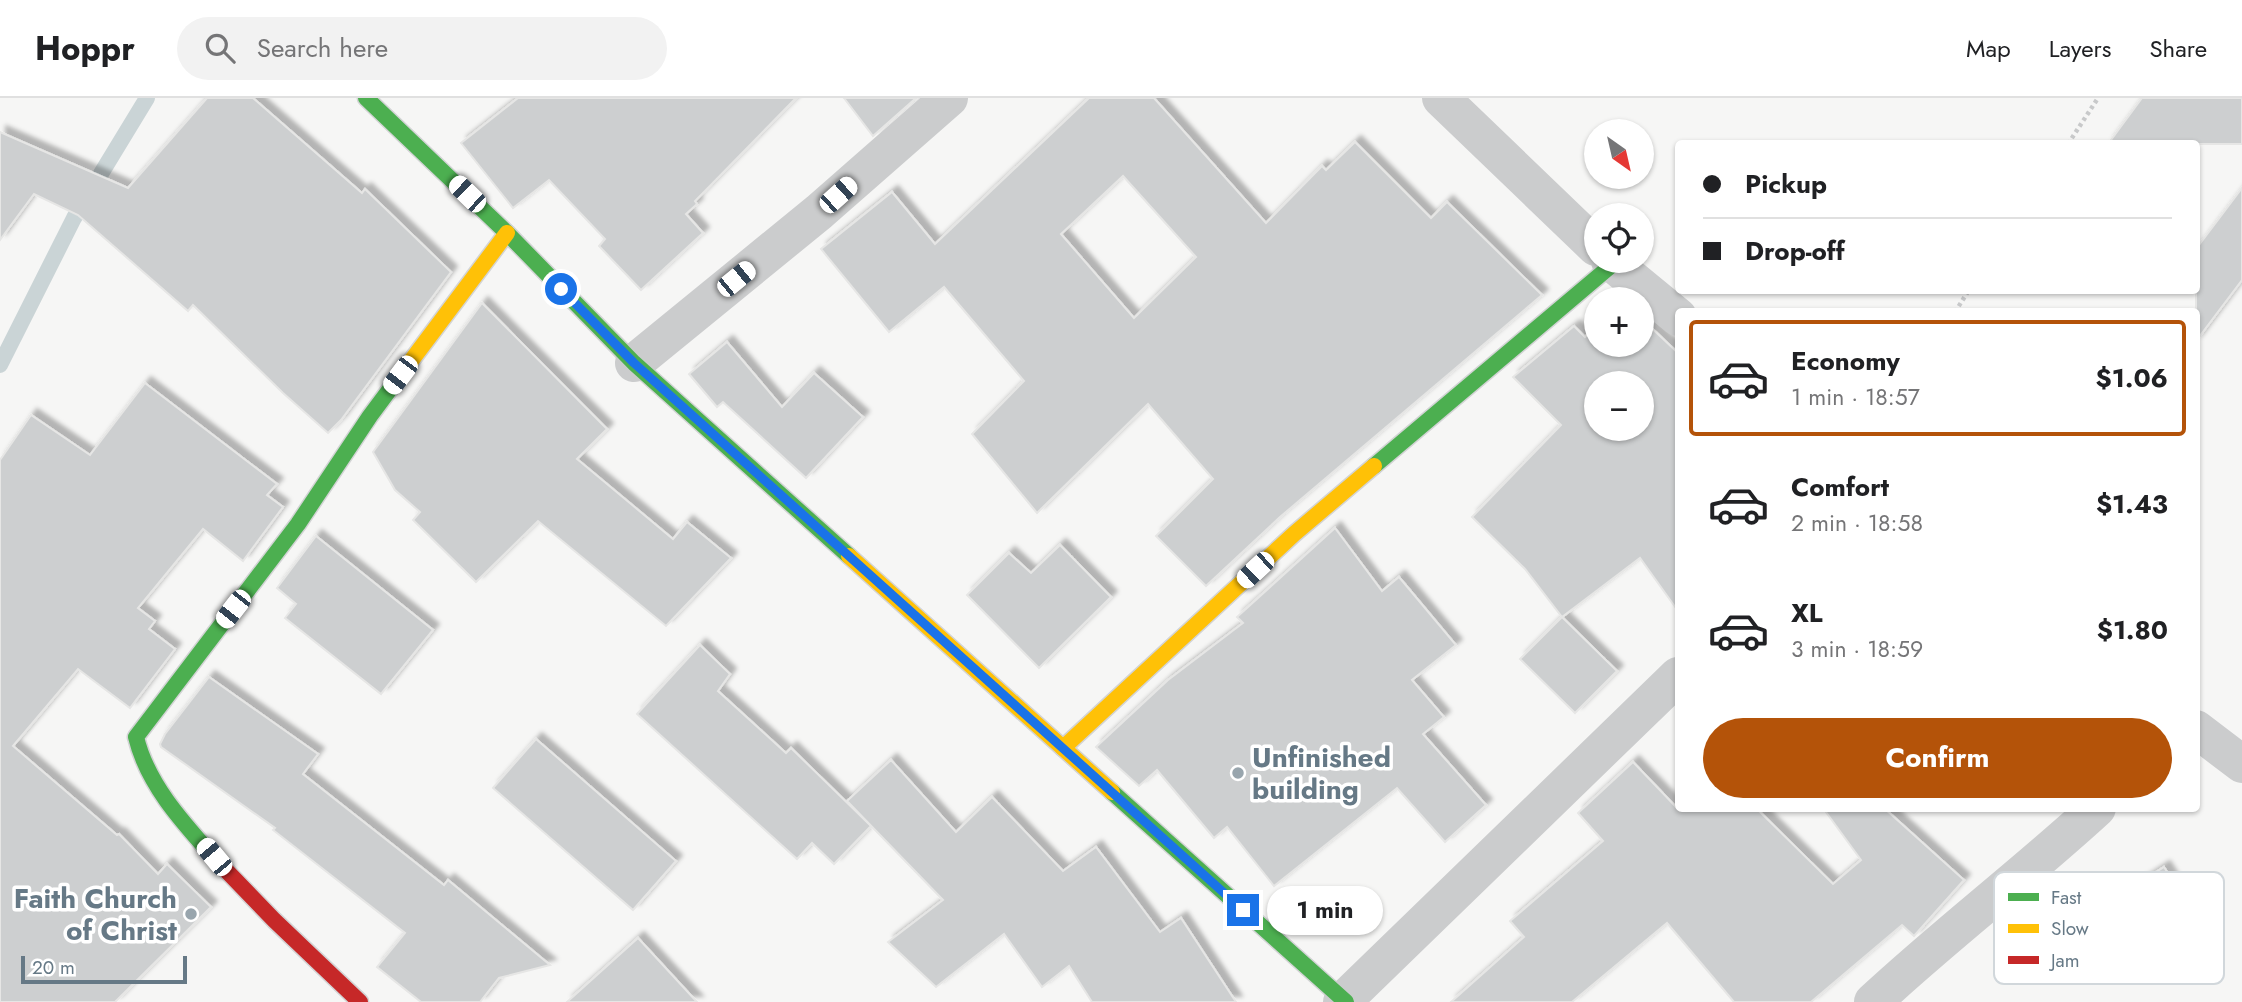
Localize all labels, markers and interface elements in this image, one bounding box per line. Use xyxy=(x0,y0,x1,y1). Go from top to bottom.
search box xyxy=(177,17,667,80)
text: Hoppr xyxy=(35,25,135,72)
icon: search xyxy=(201,29,239,67)
text: Search here xyxy=(257,29,388,67)
text: Map xyxy=(1966,31,2011,66)
text: Layers xyxy=(2049,31,2111,66)
text: Share xyxy=(2149,31,2207,66)
north arrow xyxy=(1584,119,1654,189)
map controls xyxy=(1584,119,1654,441)
text: Pickup xyxy=(1745,165,1827,203)
car xyxy=(445,172,490,216)
car xyxy=(816,173,861,217)
button: locate xyxy=(1584,203,1654,273)
text: Drop-off xyxy=(1745,232,1845,270)
car xyxy=(714,258,759,300)
route start xyxy=(545,273,577,305)
button: + xyxy=(1584,287,1654,357)
text: Economy xyxy=(1791,342,1900,380)
icon: car xyxy=(1707,347,1770,410)
car xyxy=(379,352,422,398)
text: $1.06 xyxy=(2096,359,2168,397)
button: − xyxy=(1584,371,1654,441)
text: 1 min · 18:57 xyxy=(1791,380,1920,414)
text: Comfort xyxy=(1791,468,1889,506)
icon: car xyxy=(1707,473,1770,536)
text: $1.43 xyxy=(2096,485,2168,523)
text: 2 min · 18:58 xyxy=(1791,506,1923,540)
car xyxy=(1233,548,1278,592)
car xyxy=(212,586,255,632)
text: XL xyxy=(1791,594,1823,632)
icon: car xyxy=(1707,599,1770,662)
text: $1.80 xyxy=(2097,611,2168,649)
text: 3 min · 18:59 xyxy=(1791,632,1923,666)
button: Confirm xyxy=(1703,718,2172,798)
place label: Unfinished building xyxy=(1252,737,1391,810)
marker: Unfinished building xyxy=(1230,765,1246,781)
car xyxy=(193,834,236,880)
legend xyxy=(1994,872,2224,984)
place label: Faith Church of Christ xyxy=(14,878,177,951)
text: Fast xyxy=(2051,884,2082,911)
callout: 1 min xyxy=(1268,886,1383,934)
text: 1 min xyxy=(1296,893,1354,927)
route end xyxy=(1227,894,1259,926)
marker: Faith Church of Christ xyxy=(183,906,199,922)
text: Slow xyxy=(2051,915,2089,942)
text: Jam xyxy=(2048,947,2080,974)
scale bar xyxy=(21,953,187,985)
text: 20 m xyxy=(32,954,75,981)

